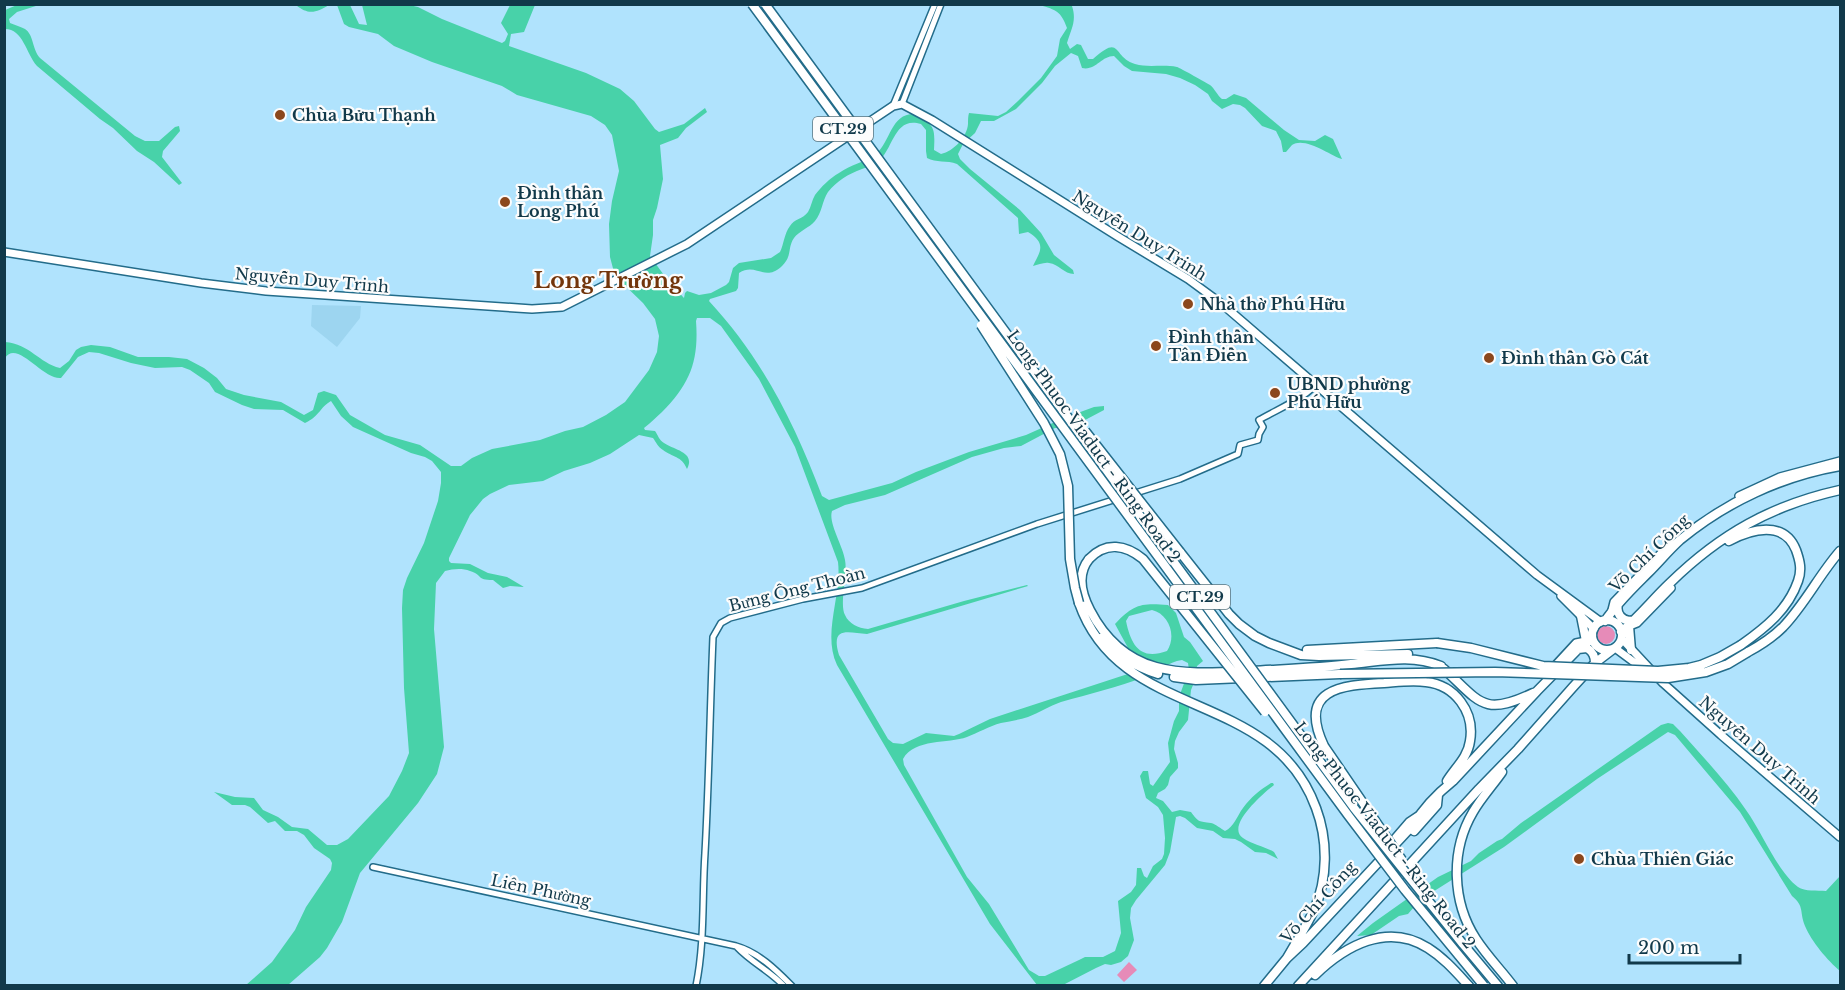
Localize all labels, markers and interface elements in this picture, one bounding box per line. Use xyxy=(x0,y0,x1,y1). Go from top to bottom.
place label: Chùa Bửu Thạnh xyxy=(292,105,436,125)
marker: Chùa Bửu Thạnh xyxy=(273,108,287,122)
road number: CT.29 xyxy=(813,117,873,141)
place label: Đình thần Long Phú xyxy=(517,183,604,221)
street label: Nguyễn Duy Trinh xyxy=(1069,186,1211,284)
marker: Đình thần Long Phú xyxy=(498,195,512,209)
street label: Nguyễn Duy Trinh xyxy=(234,263,390,297)
district label: Long Trường xyxy=(534,267,683,294)
place label: Nhà thờ Phú Hữu xyxy=(1200,294,1346,314)
marker: Nhà thờ Phú Hữu xyxy=(1181,297,1195,311)
street label: Long Phuoc Viaduct - Ring Road 2 xyxy=(1003,326,1185,566)
place label: Đình thần Tân Điền xyxy=(1168,327,1255,365)
marker: Đình thần Tân Điền xyxy=(1149,339,1163,353)
place label: Đình thần Gò Cát xyxy=(1501,348,1650,368)
marker: Đình thần Gò Cát xyxy=(1482,351,1496,365)
place label: UBND phường Phú Hữu xyxy=(1287,374,1412,412)
marker: UBND phường Phú Hữu xyxy=(1268,386,1282,400)
street label: Võ Chí Công xyxy=(1604,509,1694,597)
street label: Bưng Ông Thoàn xyxy=(727,562,867,616)
road number: CT.29 xyxy=(1170,585,1230,609)
street label: Nguyễn Duy Trinh xyxy=(1695,692,1825,808)
street label: Long Phuoc Viaduct - Ring Road 2 xyxy=(1290,718,1480,952)
place label: Chùa Thiên Giác xyxy=(1591,849,1734,869)
marker: Chùa Thiên Giác xyxy=(1572,852,1586,866)
street label: Võ Chí Công xyxy=(1275,856,1361,948)
street label: Liên Phường xyxy=(489,870,593,910)
scale bar xyxy=(1629,927,1740,965)
text: 200 m xyxy=(1638,937,1699,959)

